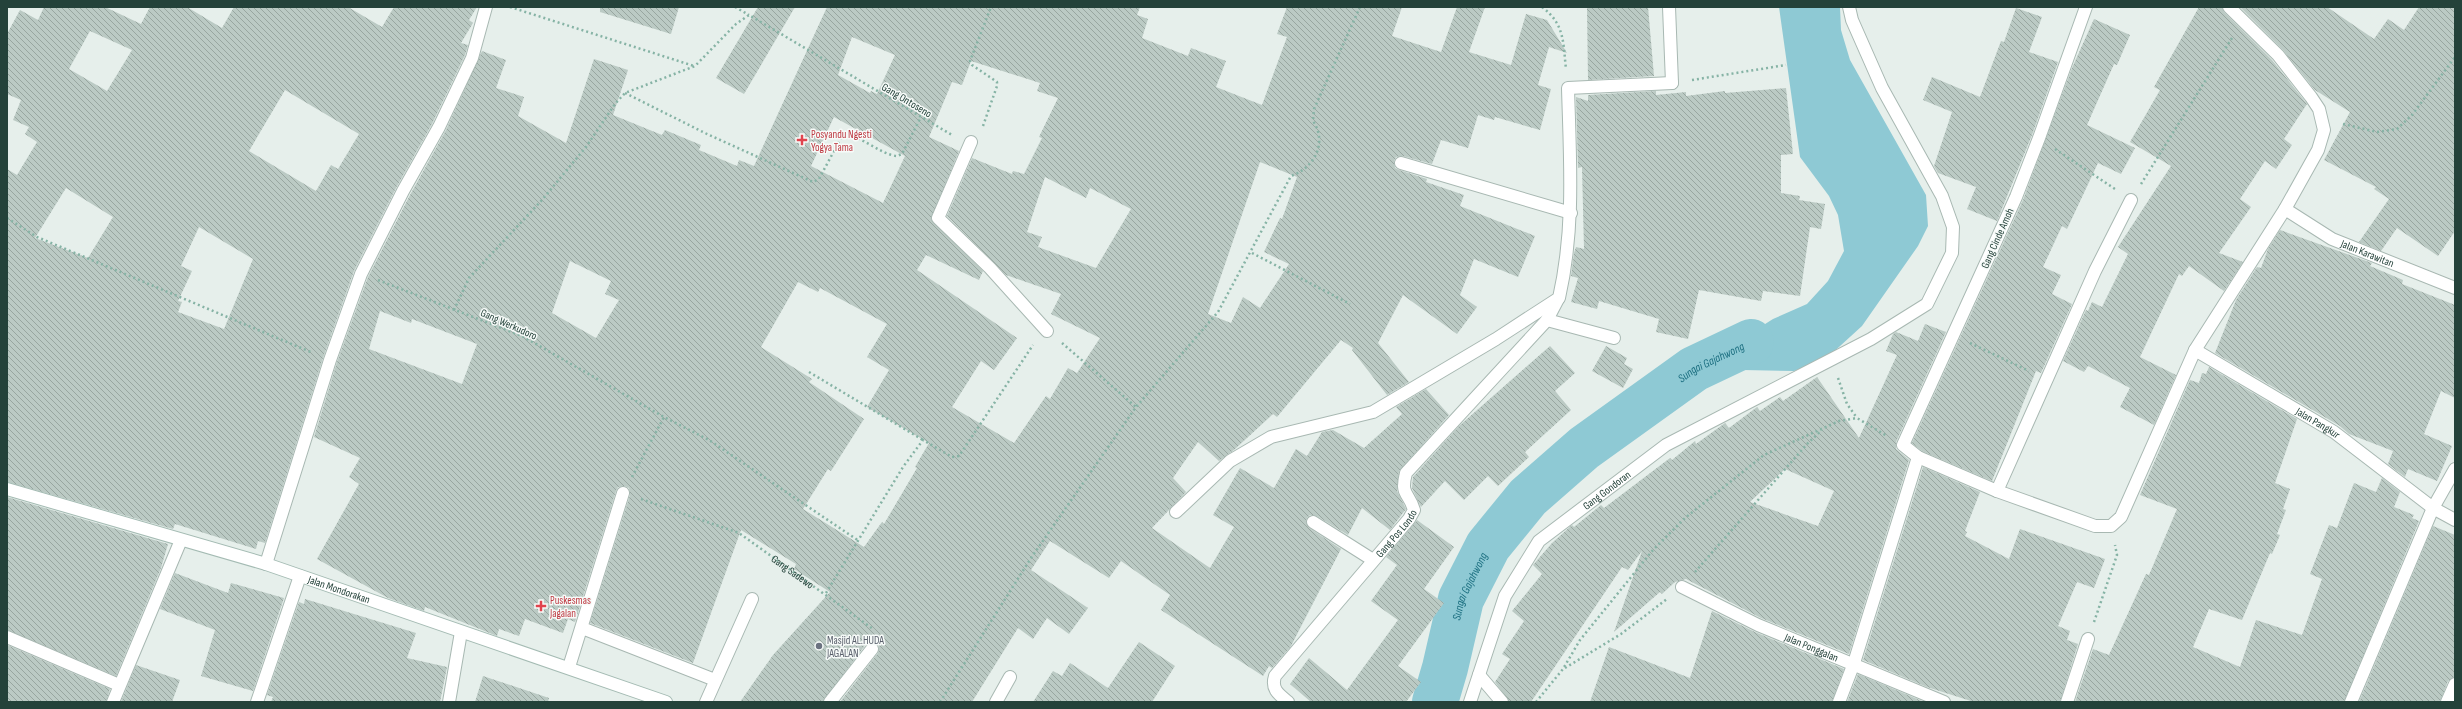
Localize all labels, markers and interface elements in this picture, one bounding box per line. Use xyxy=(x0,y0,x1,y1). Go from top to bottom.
street label: Gang Ontoseno xyxy=(879,80,935,121)
place label: Posyandu Ngesti Yogya Tama xyxy=(811,128,872,154)
marker: Posyandu Ngesti Yogya Tama xyxy=(796,134,808,146)
street label: Gang Cinde Amoh xyxy=(1978,206,2017,270)
street label: Jalan Karawitan xyxy=(2338,237,2396,270)
street label: Gang Werkudoro xyxy=(478,306,539,343)
water label: Sungai Gajahwong xyxy=(1675,339,1747,386)
street label: Jalan Pangkur xyxy=(2293,405,2343,441)
street label: Gang Gondoran xyxy=(1580,468,1634,513)
street label: Gang Pos Londo xyxy=(1373,507,1420,560)
water label: Sungai Gajahwong xyxy=(1449,550,1491,622)
street label: Gang Sadewo xyxy=(769,552,817,592)
street label: Jalan Mondorakan xyxy=(305,573,372,606)
place label: Puskesmas Jagalan xyxy=(549,594,591,620)
marker: Puskesmas Jagalan xyxy=(535,600,547,612)
street label: Jalan Ponggalan xyxy=(1782,630,1841,665)
place label: Masjid AL.HUDA JAGALAN xyxy=(826,634,884,660)
marker: Masjid AL.HUDA JAGALAN xyxy=(814,641,824,651)

